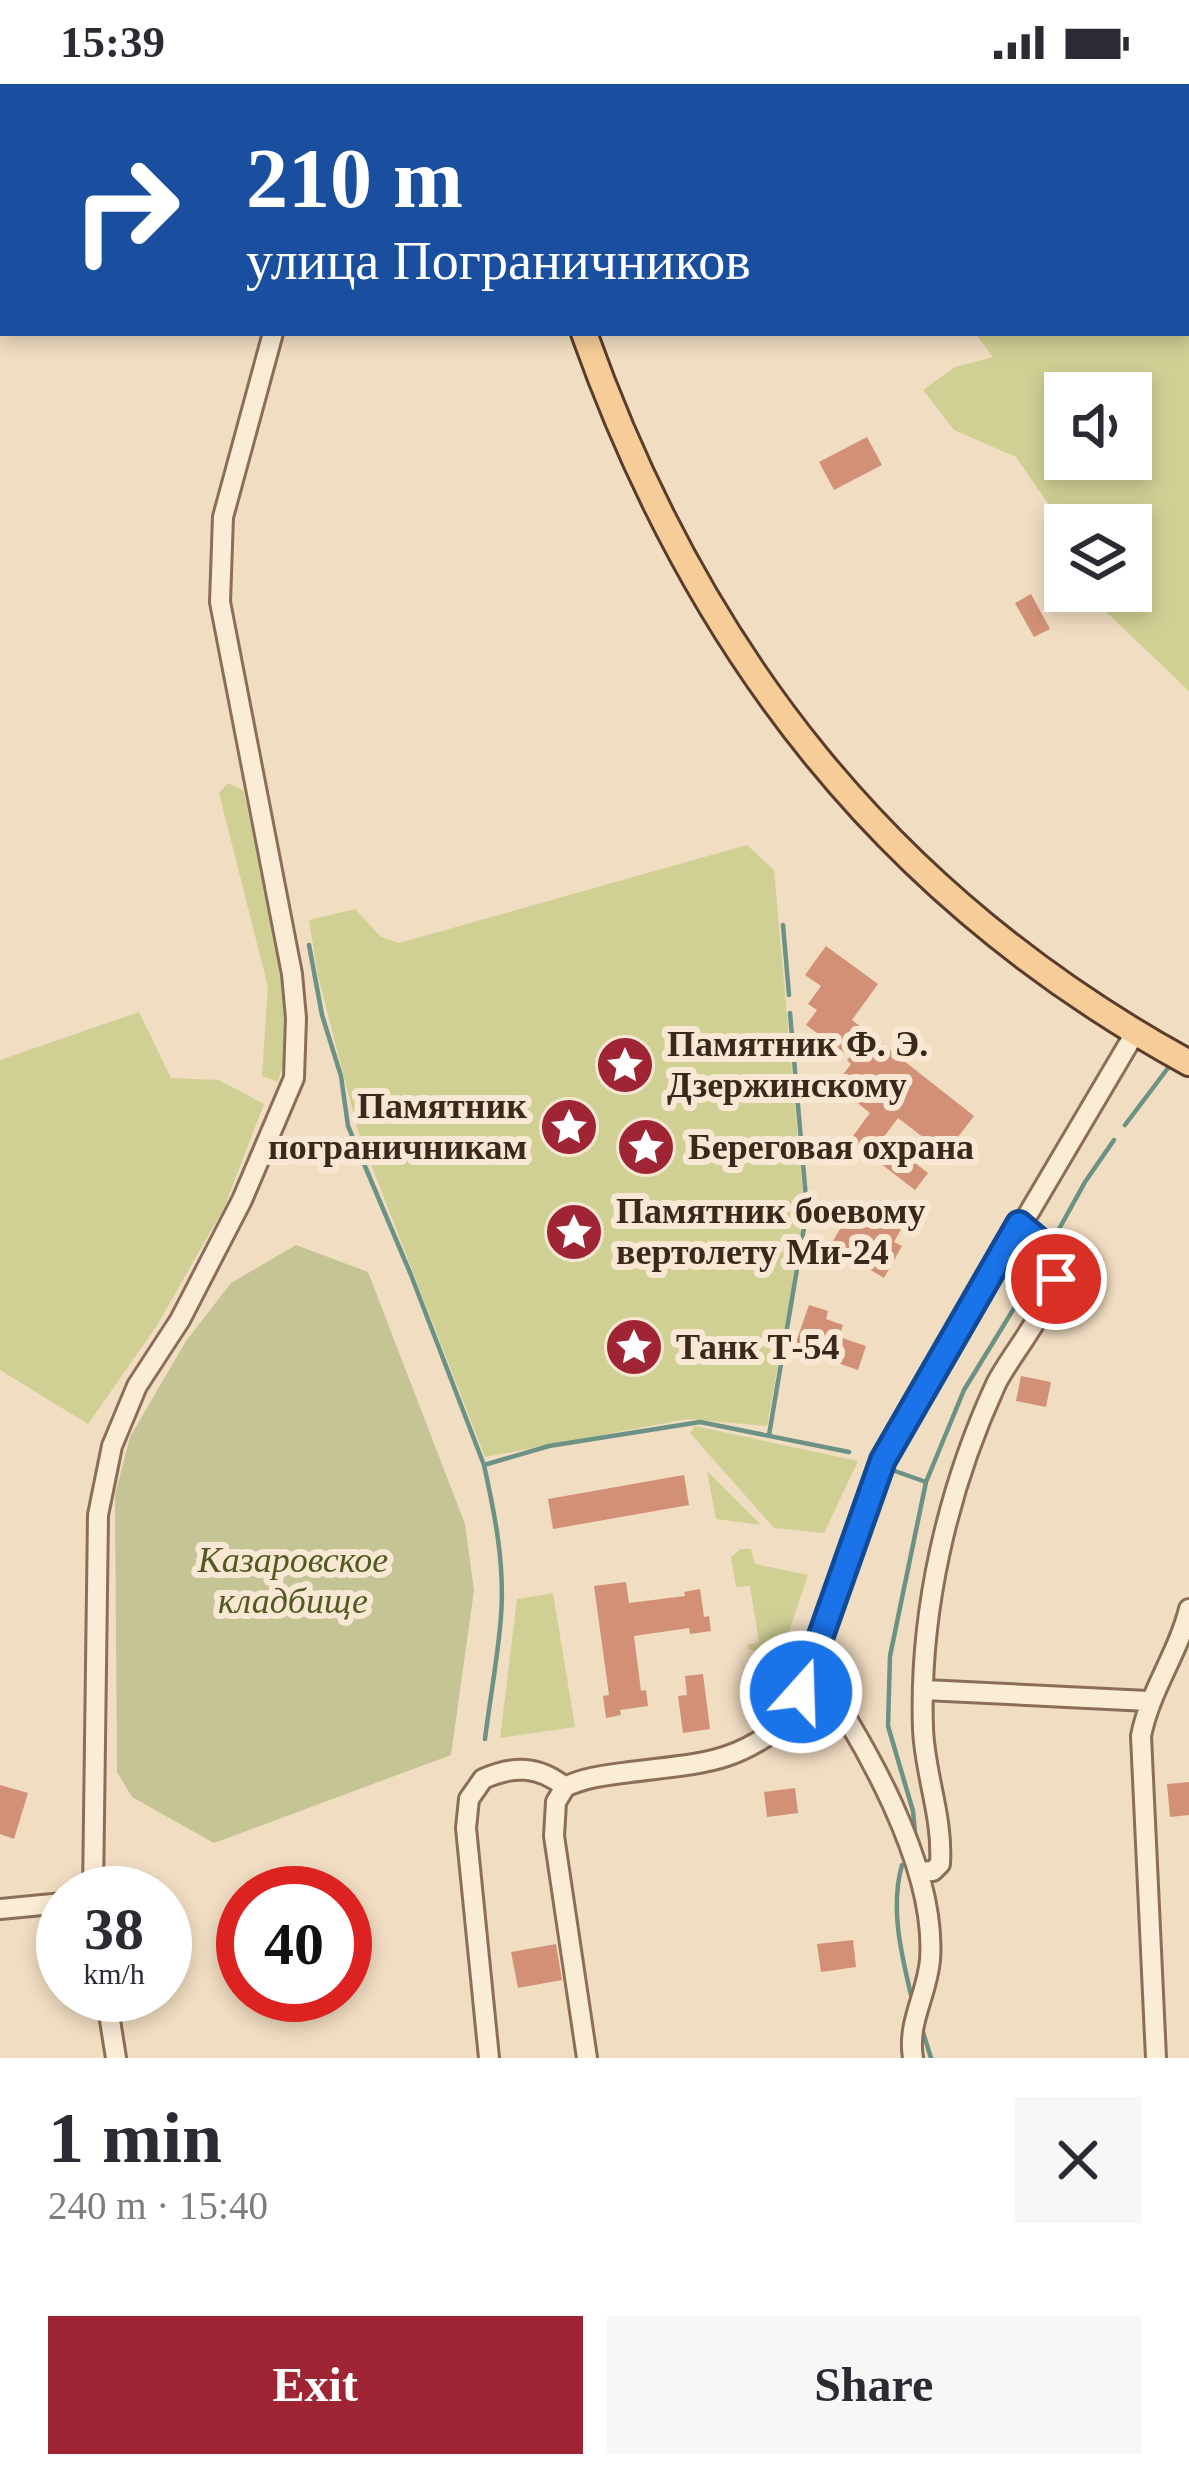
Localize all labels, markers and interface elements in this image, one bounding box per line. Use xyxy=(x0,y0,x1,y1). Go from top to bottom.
text: 15:39 xyxy=(60,17,165,67)
icon: right xyxy=(48,132,204,288)
text: 210 m xyxy=(246,132,463,225)
text: улица Пограничников xyxy=(246,231,751,291)
map controls xyxy=(1044,372,1152,612)
button: sound xyxy=(1044,372,1152,480)
button: layers xyxy=(1044,504,1152,612)
place label: Памятник Ф. Э. Дзержинскому xyxy=(667,1024,928,1105)
place icon: Памятник Ф. Э. Дзержинскому xyxy=(594,1034,656,1096)
place label: Памятник пограничникам xyxy=(268,1086,527,1167)
place icon: Памятник пограничникам xyxy=(538,1096,600,1158)
place icon: Береговая охрана xyxy=(615,1116,677,1178)
place label: Береговая охрана xyxy=(688,1127,974,1167)
place label: Памятник боевому вертолету Ми-24 xyxy=(616,1191,925,1272)
place icon: Памятник боевому вертолету Ми-24 xyxy=(543,1201,605,1263)
pin xyxy=(1005,1228,1107,1330)
icon: arrive xyxy=(1023,1246,1089,1312)
place icon: Танк Т-54 xyxy=(603,1316,665,1378)
place label: Танк Т-54 xyxy=(676,1327,840,1367)
park label: Казаровское кладбище xyxy=(197,1540,388,1621)
position arrow xyxy=(738,1629,864,1755)
speed limit sign: 40 xyxy=(216,1866,372,2022)
text: 38 xyxy=(84,1896,144,1962)
text: km/h xyxy=(83,1957,145,1990)
button: close xyxy=(1015,2097,1141,2223)
text: 1 min xyxy=(48,2098,222,2178)
text: 240 m · 15:40 xyxy=(48,2184,268,2227)
button: Exit xyxy=(48,2316,583,2454)
button: Share xyxy=(607,2316,1141,2454)

